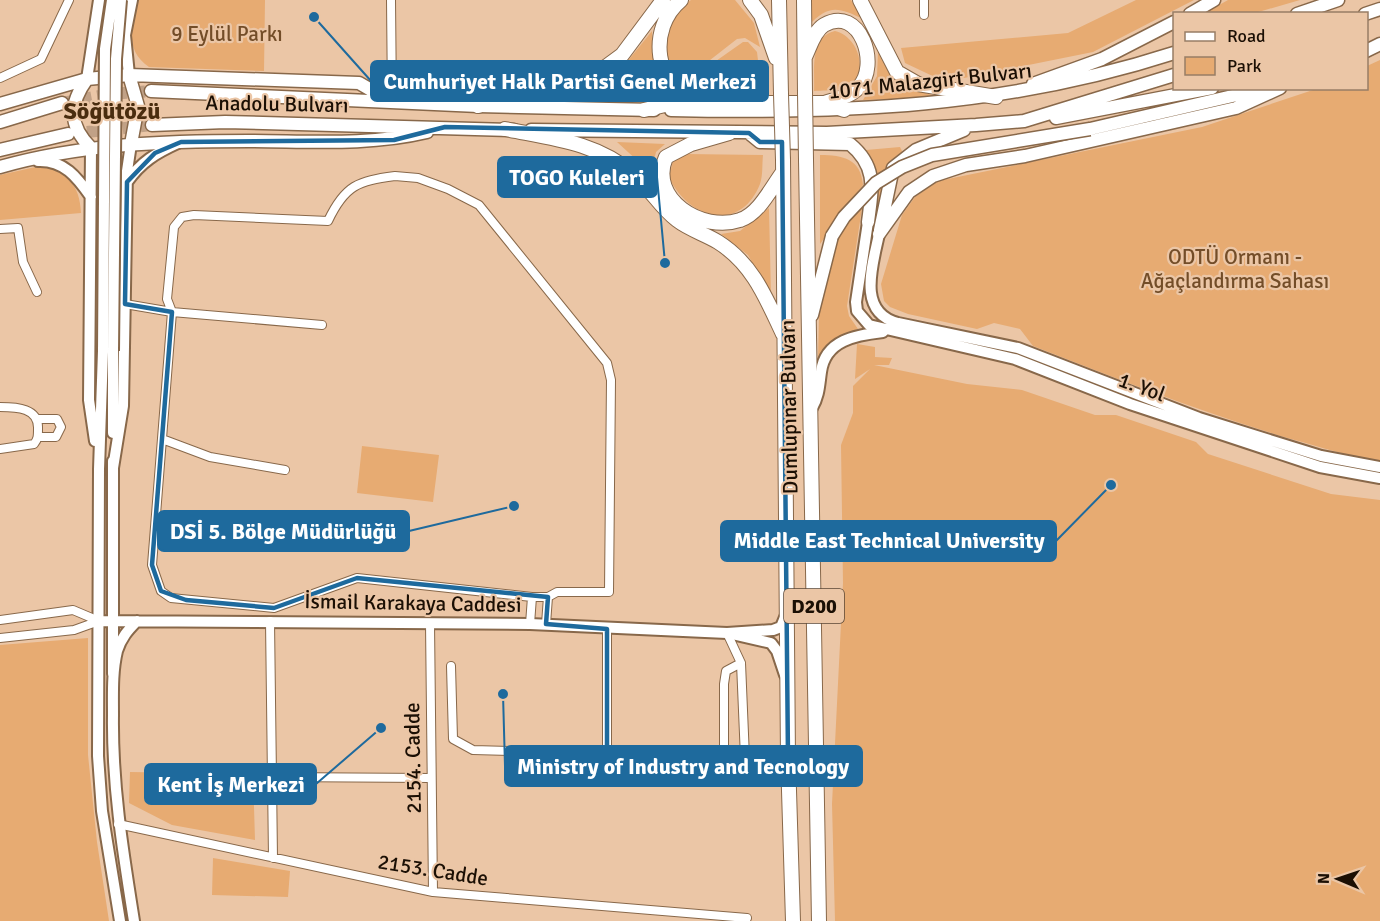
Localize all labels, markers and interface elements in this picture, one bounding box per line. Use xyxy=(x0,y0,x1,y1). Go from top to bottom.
legend xyxy=(1173,12,1368,90)
park label: 9 Eylül Parkı xyxy=(171,21,283,47)
text: Road xyxy=(1227,25,1266,47)
text: Park xyxy=(1227,55,1262,77)
street label: 1071 Malazgirt Bulvarı xyxy=(827,57,1033,105)
callout: Cumhuriyet Halk Partisi Genel Merkezi xyxy=(371,61,768,101)
text: Cumhuriyet Halk Partisi Genel Merkezi xyxy=(384,68,757,95)
street label: Anadolu Bulvarı xyxy=(205,90,349,118)
district label: Söğütözü xyxy=(63,96,161,126)
callout: TOGO Kuleleri xyxy=(498,157,657,197)
text: TOGO Kuleleri xyxy=(509,164,645,191)
park label: ODTÜ Ormanı - Ağaçlandırma Sahası xyxy=(1141,244,1329,294)
street label: Dumlupınar Bulvarı xyxy=(774,319,804,495)
street label: 1. Yol xyxy=(1115,367,1169,407)
callout: DSİ 5. Bölge Müdürlüğü xyxy=(158,511,409,551)
text: DSİ 5. Bölge Müdürlüğü xyxy=(170,518,396,545)
callout: Middle East Technical University xyxy=(721,521,1056,561)
text: Middle East Technical University xyxy=(733,527,1045,554)
street label: İsmail Karakaya Caddesi xyxy=(304,588,522,618)
road number: D200 xyxy=(784,589,844,623)
street label: 2154. Cadde xyxy=(399,702,427,814)
callout: Ministry of Industry and Tecnology xyxy=(505,746,862,786)
text: Ministry of Industry and Tecnology xyxy=(517,753,849,780)
callout: Kent İş Merkezi xyxy=(145,764,316,804)
text: Kent İş Merkezi xyxy=(157,771,305,798)
street label: 2153. Cadde xyxy=(376,848,490,892)
north arrow xyxy=(1308,849,1368,909)
text: N xyxy=(1314,873,1334,884)

